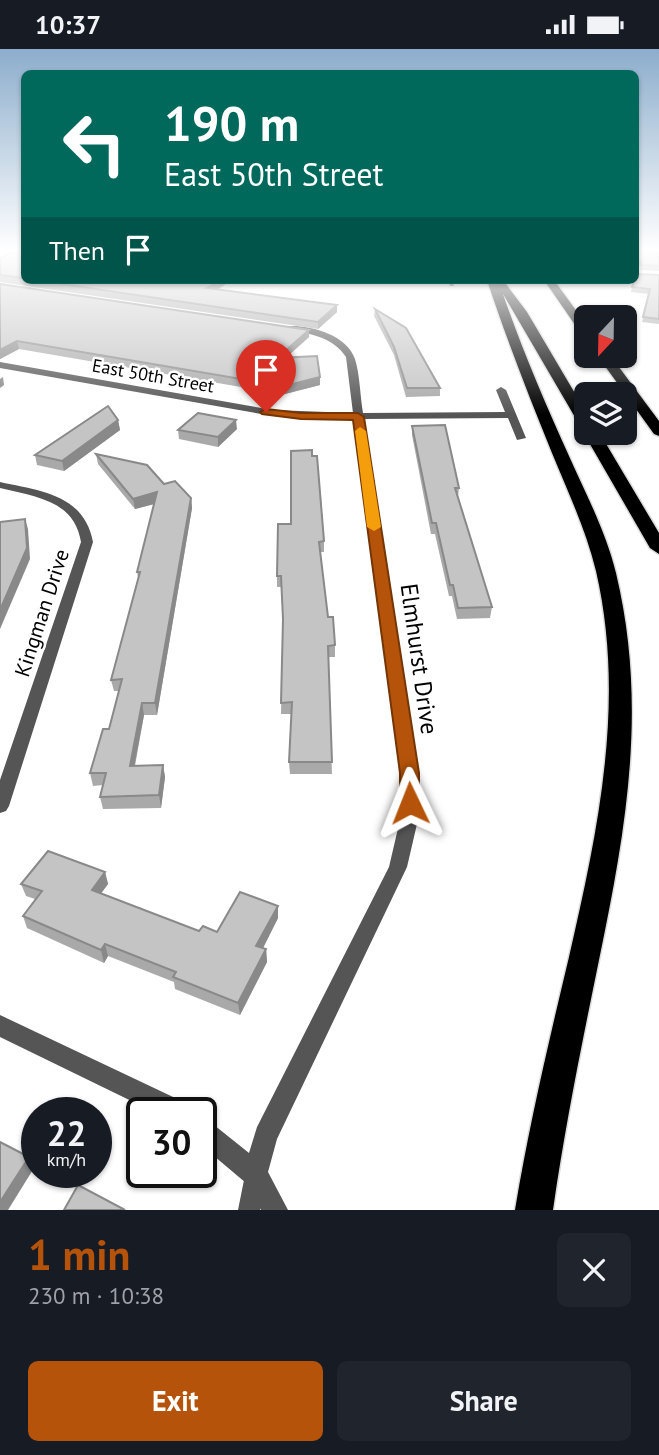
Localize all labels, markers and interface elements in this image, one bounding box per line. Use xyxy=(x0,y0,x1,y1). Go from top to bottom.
text: 10:37 xyxy=(35,8,101,41)
text: 190 m xyxy=(164,91,299,155)
icon: left xyxy=(49,98,140,189)
text: East 50th Street xyxy=(164,153,383,195)
icon: arrive xyxy=(119,231,157,269)
text: Then xyxy=(49,234,105,267)
north arrow xyxy=(574,305,637,367)
map controls xyxy=(574,305,637,445)
pin xyxy=(236,340,296,412)
icon: arrive xyxy=(247,351,285,389)
street label: East 50th Street xyxy=(90,353,216,398)
button: layers xyxy=(574,382,637,445)
street label: Kingman Drive xyxy=(8,546,75,680)
street label: Elmhurst Drive xyxy=(394,582,445,736)
position arrow xyxy=(373,766,447,840)
speed limit sign: 30 xyxy=(126,1097,217,1188)
text: 22 xyxy=(47,1110,86,1156)
text: km/h xyxy=(47,1148,86,1171)
text: 1 min xyxy=(28,1227,130,1282)
button: close xyxy=(557,1233,631,1307)
text: 230 m · 10:38 xyxy=(28,1281,164,1310)
button: Exit xyxy=(28,1361,323,1441)
button: Share xyxy=(337,1361,631,1441)

